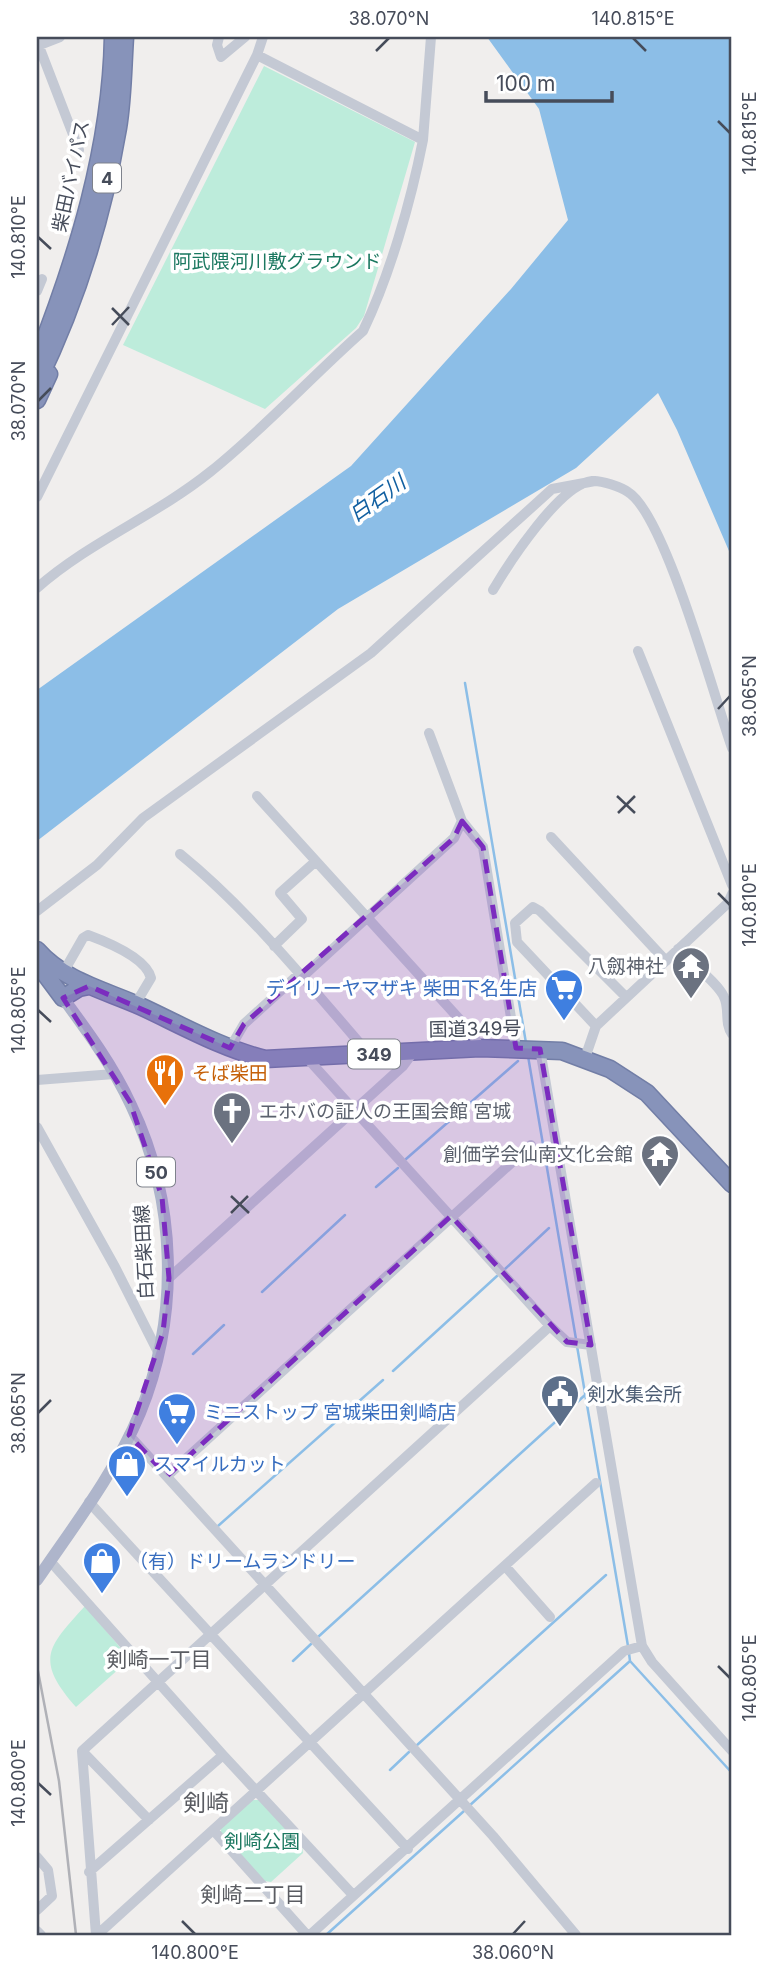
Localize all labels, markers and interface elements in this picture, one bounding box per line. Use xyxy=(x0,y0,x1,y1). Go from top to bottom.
text: 38.070°N xyxy=(349,8,429,29)
text: 140.815°E xyxy=(591,8,675,29)
scale bar xyxy=(486,60,612,104)
text: 100 m xyxy=(496,71,555,96)
text: 140.815°E xyxy=(739,91,760,175)
street label: 柴田バイパス xyxy=(48,118,94,234)
road number: 4 xyxy=(93,163,121,192)
text: 140.810°E xyxy=(8,195,29,279)
park label: 阿武隈河川敷グラウンド xyxy=(172,250,382,273)
text: 38.070°N xyxy=(8,361,29,441)
water label: 白石川 xyxy=(344,469,412,526)
text: 38.065°N xyxy=(739,655,760,737)
text: 140.810°E xyxy=(739,863,760,947)
temple icon: 八劔神社 xyxy=(670,945,712,1000)
place label: 八劔神社 xyxy=(588,955,664,978)
text: 140.805°E xyxy=(8,966,29,1054)
supermarket icon: デイリーヤマザキ 柴田下名生店 xyxy=(543,967,585,1022)
place label: デイリーヤマザキ 柴田下名生店 xyxy=(266,977,537,1000)
street label: 国道349号 xyxy=(428,1017,522,1041)
road number: 349 xyxy=(348,1040,400,1069)
restaurant icon: そば柴田 xyxy=(144,1052,186,1107)
place label: そば柴田 xyxy=(192,1062,268,1085)
church icon: エホバの証人の王国会館 宮城 xyxy=(211,1090,253,1145)
place label: エホバの証人の王国会館 宮城 xyxy=(259,1100,511,1123)
temple icon: 創価学会仙南文化会館 xyxy=(639,1133,681,1188)
place label: 創価学会仙南文化会館 xyxy=(443,1143,633,1166)
road number: 50 xyxy=(137,1157,175,1186)
street label: 白石柴田線 xyxy=(130,1204,158,1300)
text: 38.065°N xyxy=(8,1372,29,1454)
public building icon: 剣水集会所 xyxy=(539,1373,581,1428)
place label: 剣水集会所 xyxy=(587,1383,682,1406)
supermarket icon: ミニストップ 宮城柴田剣崎店 xyxy=(156,1391,198,1446)
place label: ミニストップ 宮城柴田剣崎店 xyxy=(204,1401,456,1424)
shop icon: スマイルカット xyxy=(106,1443,148,1498)
place label: スマイルカット xyxy=(154,1453,286,1476)
shop icon: （有）ドリームランドリー xyxy=(81,1540,123,1595)
place label: （有）ドリームランドリー xyxy=(129,1550,355,1573)
text: 140.805°E xyxy=(739,1634,760,1722)
district label: 剣崎一丁目 xyxy=(107,1647,212,1672)
text: 140.800°E xyxy=(8,1739,29,1827)
district label: 剣崎 xyxy=(183,1789,229,1817)
park label: 剣崎公園 xyxy=(224,1830,300,1853)
district label: 剣崎二丁目 xyxy=(201,1882,306,1907)
text: 140.800°E xyxy=(151,1942,239,1963)
text: 38.060°N xyxy=(472,1942,554,1963)

